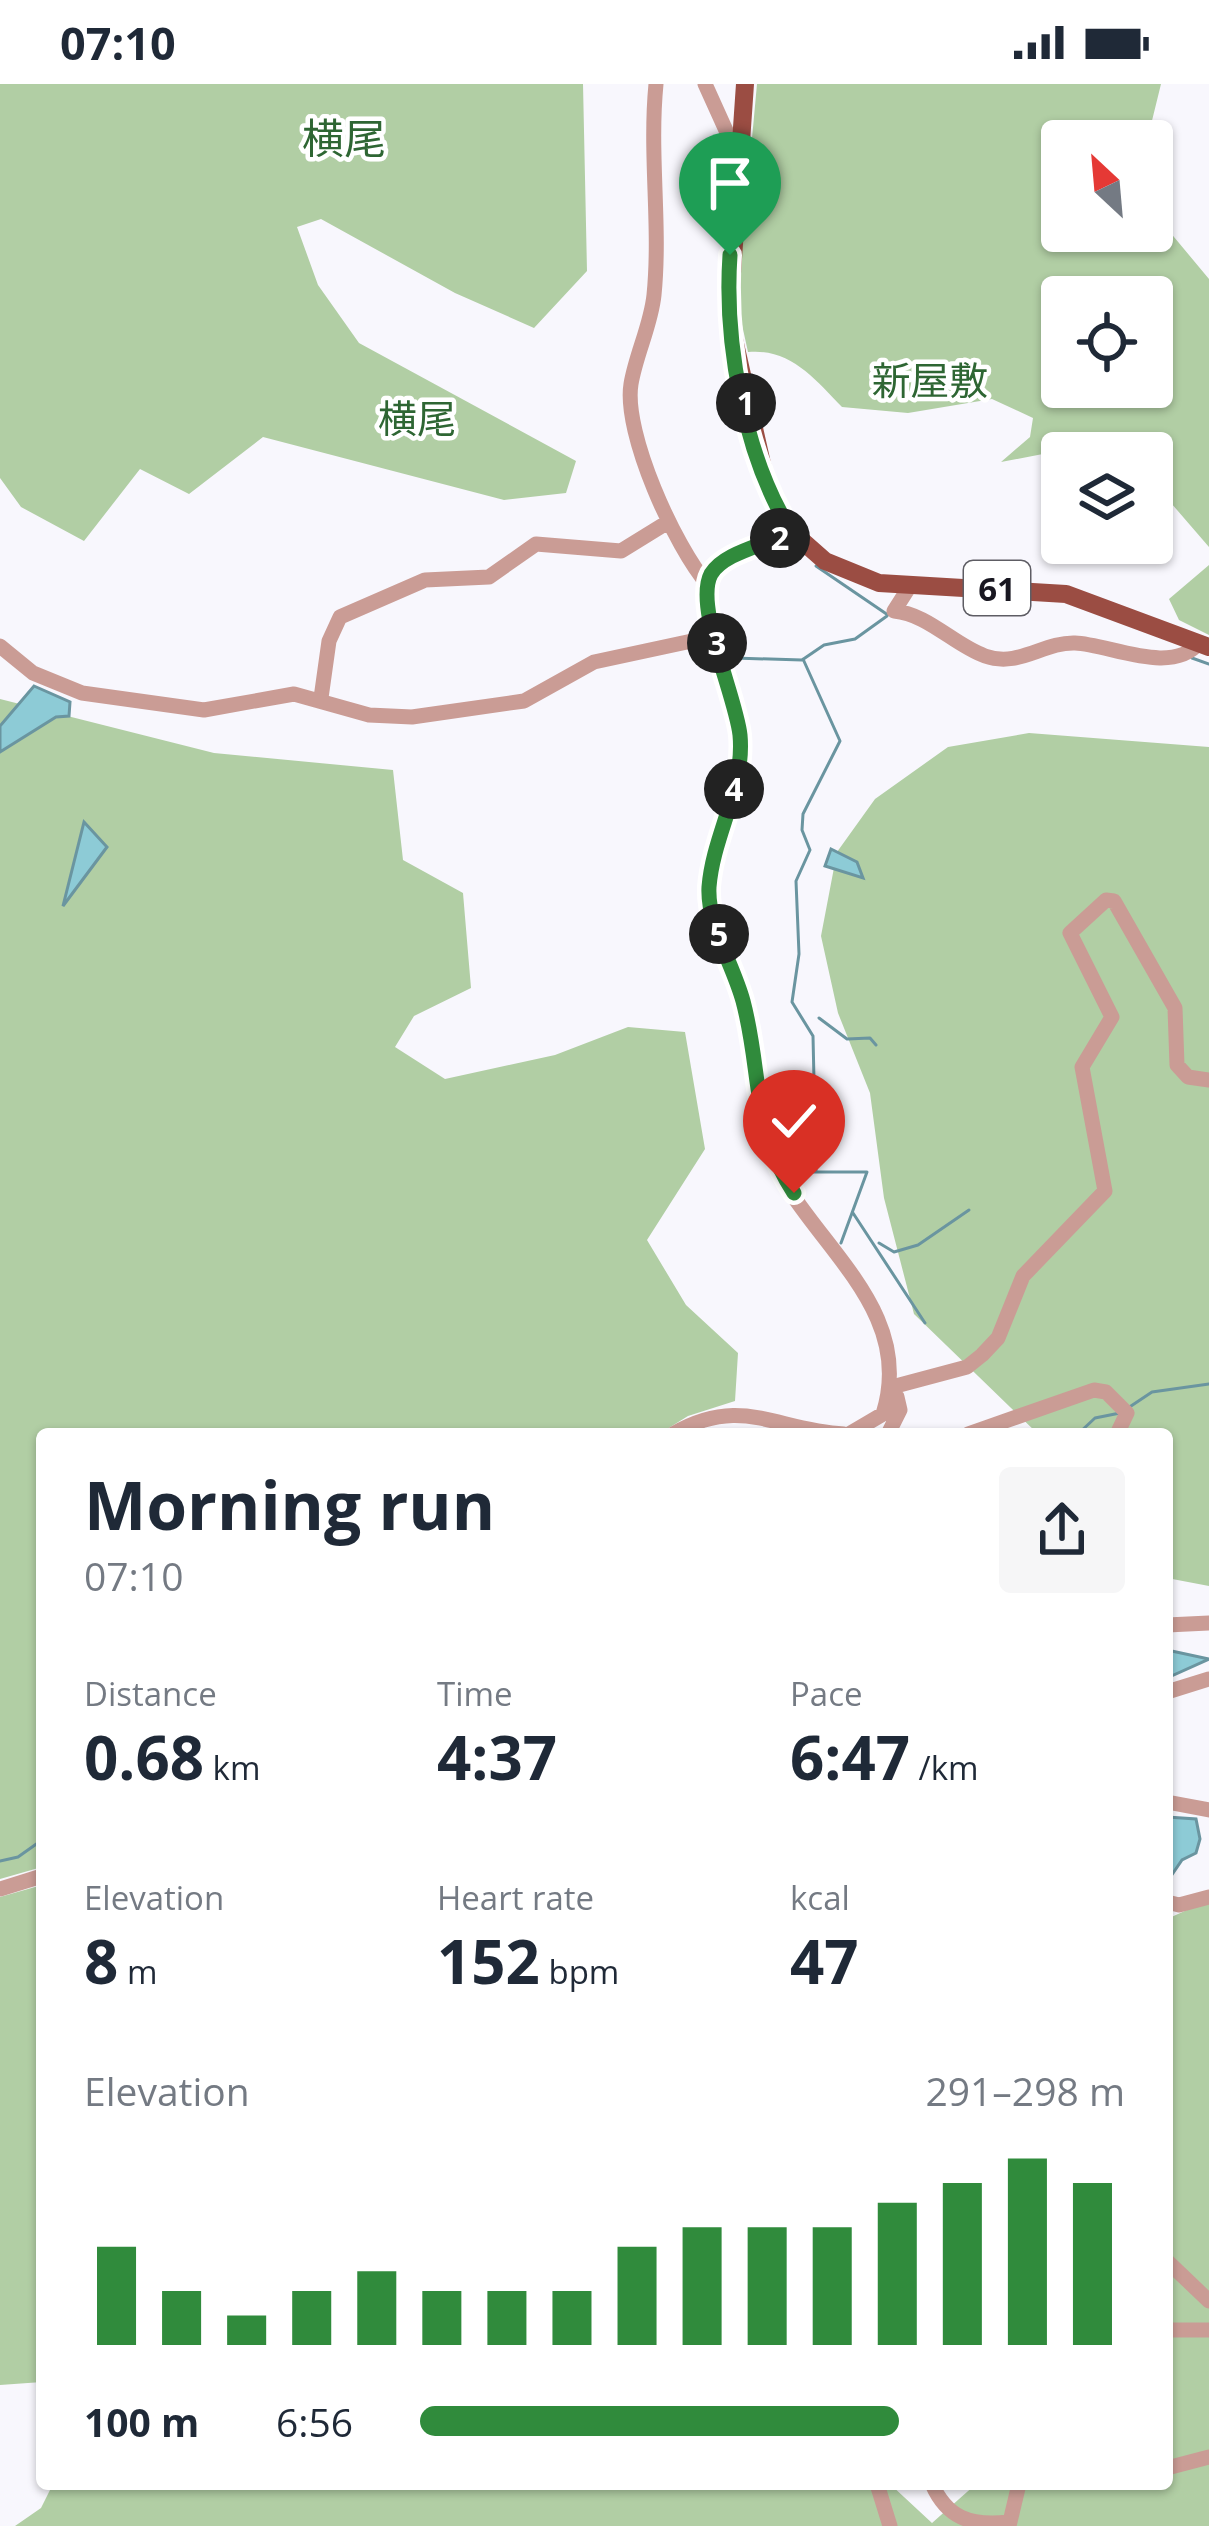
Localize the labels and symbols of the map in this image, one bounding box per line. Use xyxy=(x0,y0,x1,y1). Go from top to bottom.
district label: 横尾 xyxy=(302,109,386,166)
north arrow xyxy=(1041,120,1173,252)
pin xyxy=(679,132,781,255)
district label: 新屋敷 xyxy=(871,353,989,406)
pin: 1 xyxy=(716,373,776,433)
district label: 横尾 xyxy=(378,391,456,444)
pin: 2 xyxy=(750,508,810,568)
road number: 61 xyxy=(964,561,1030,615)
pin: 3 xyxy=(687,613,747,673)
pin: 4 xyxy=(704,759,764,819)
pin: 5 xyxy=(689,904,749,964)
pin xyxy=(743,1070,845,1193)

